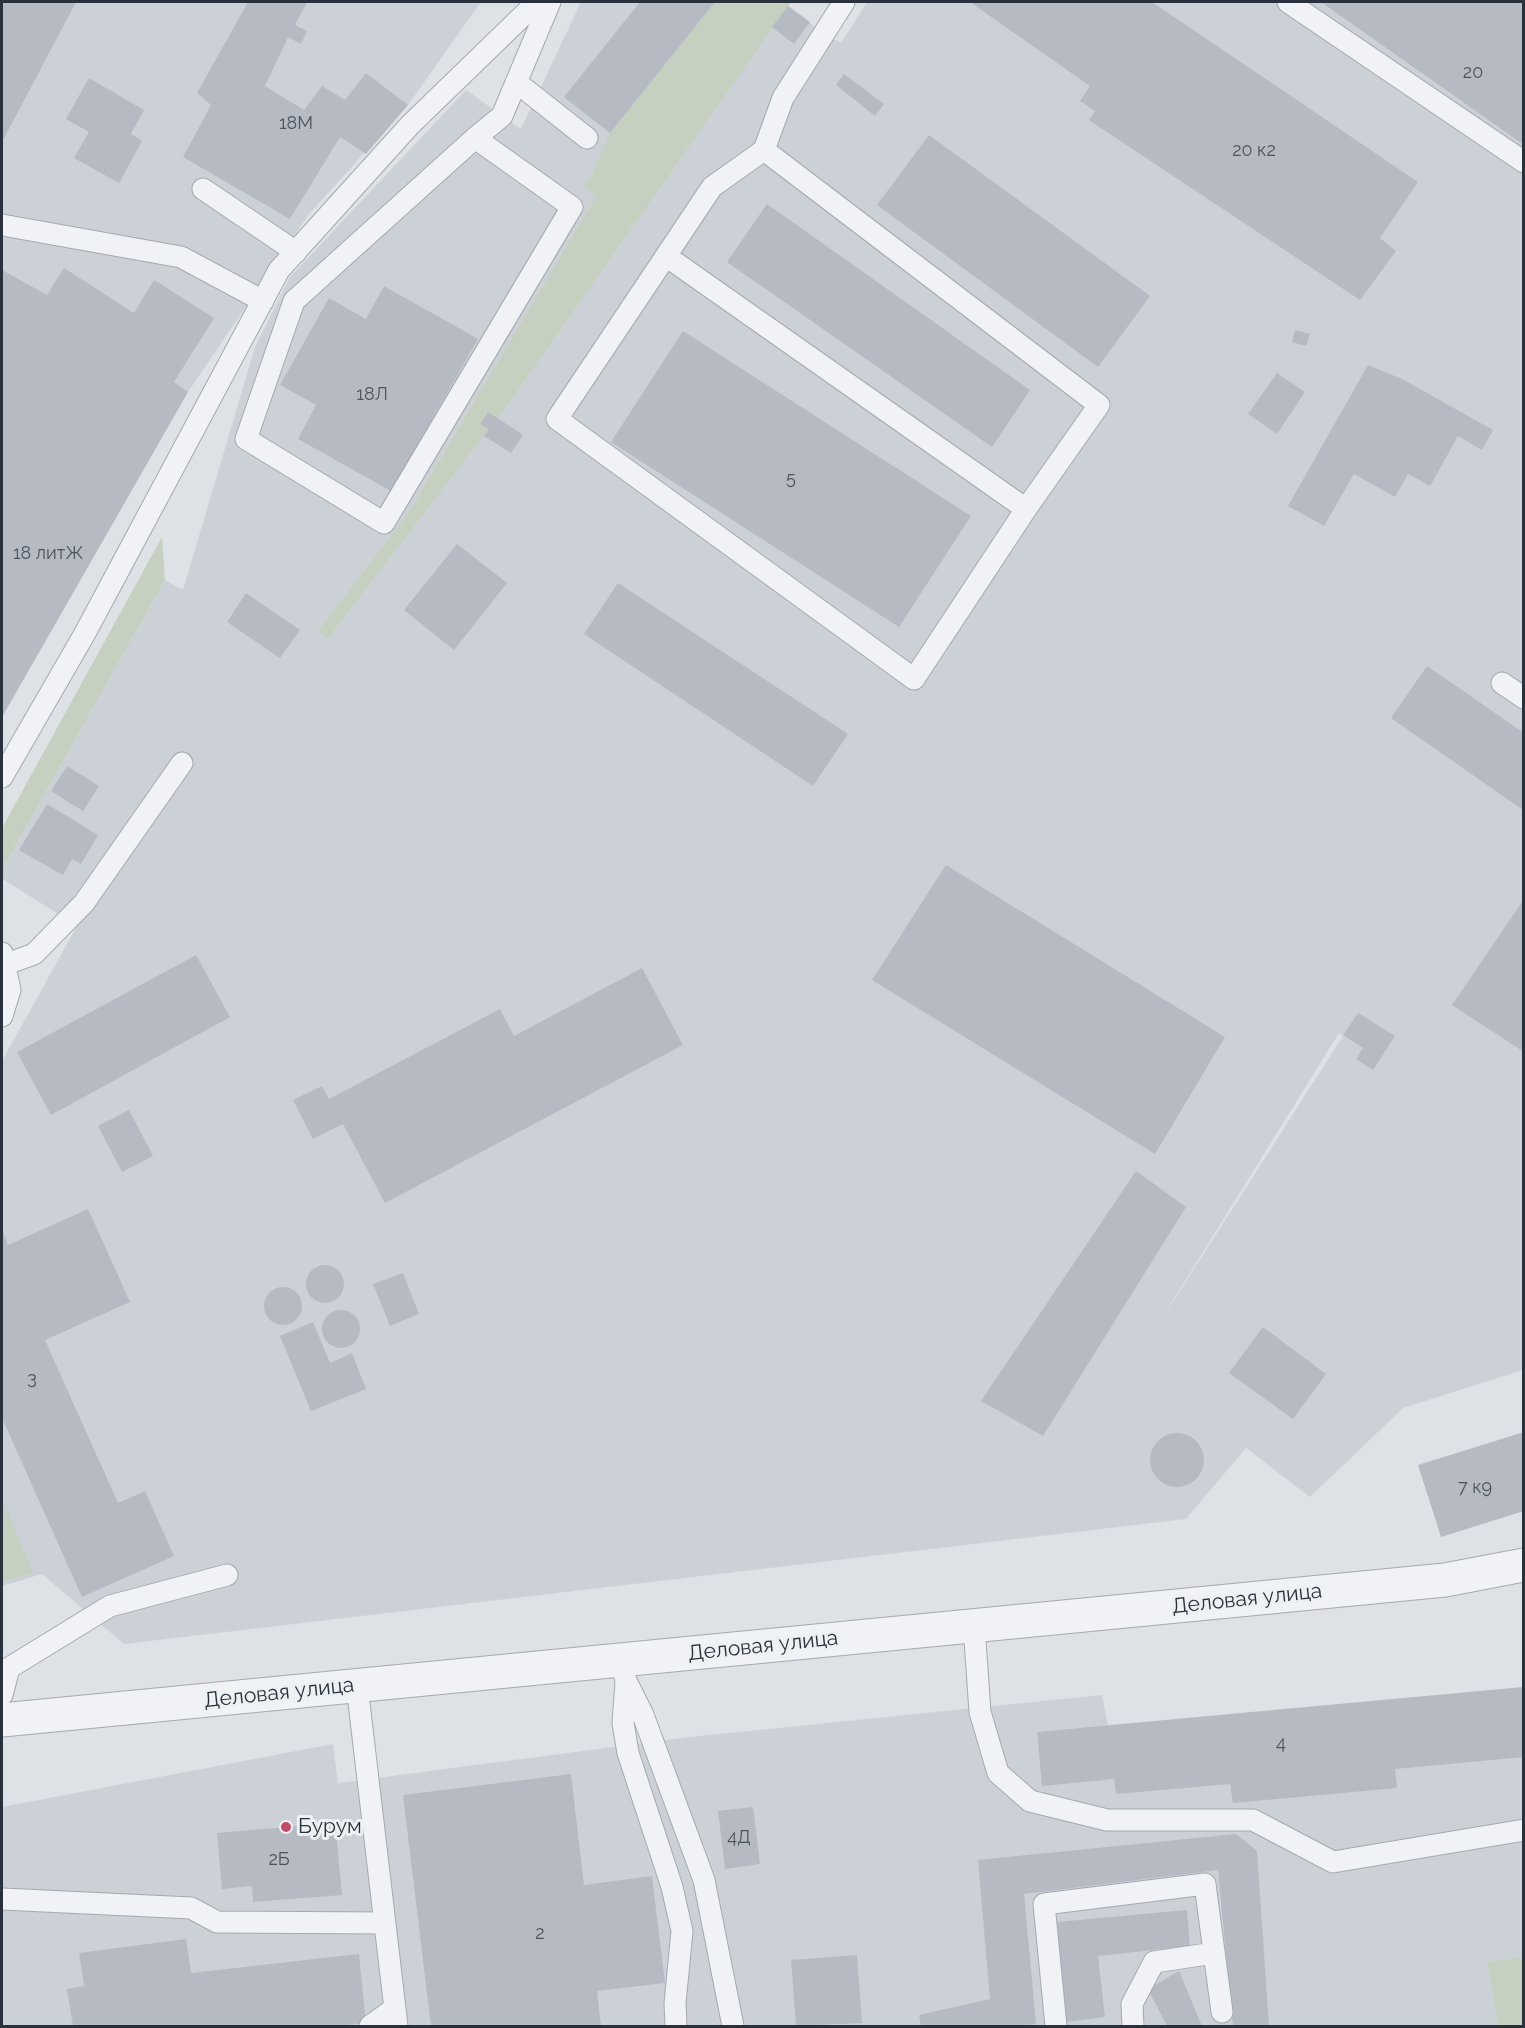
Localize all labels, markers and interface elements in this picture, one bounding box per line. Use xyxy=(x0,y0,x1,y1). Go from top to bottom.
house number: 20 xyxy=(1463,62,1483,84)
house number: 18М xyxy=(279,113,313,135)
house number: 20 к2 xyxy=(1232,140,1276,162)
house number: 18Л xyxy=(356,384,388,406)
house number: 5 xyxy=(786,468,796,490)
house number: 18 литЖ xyxy=(13,543,83,565)
house number: 3 xyxy=(27,1368,37,1390)
house number: 7 к9 xyxy=(1458,1477,1492,1499)
street label: Деловая улица xyxy=(1171,1579,1323,1619)
street label: Деловая улица xyxy=(687,1626,839,1666)
street label: Деловая улица xyxy=(203,1673,355,1713)
house number: 4 xyxy=(1276,1733,1286,1755)
place label: Бурум xyxy=(298,1814,362,1840)
marker: Бурум xyxy=(279,1820,293,1834)
house number: 4Д xyxy=(727,1827,751,1849)
house number: 2Б xyxy=(268,1849,290,1871)
house number: 2 xyxy=(535,1923,545,1945)

